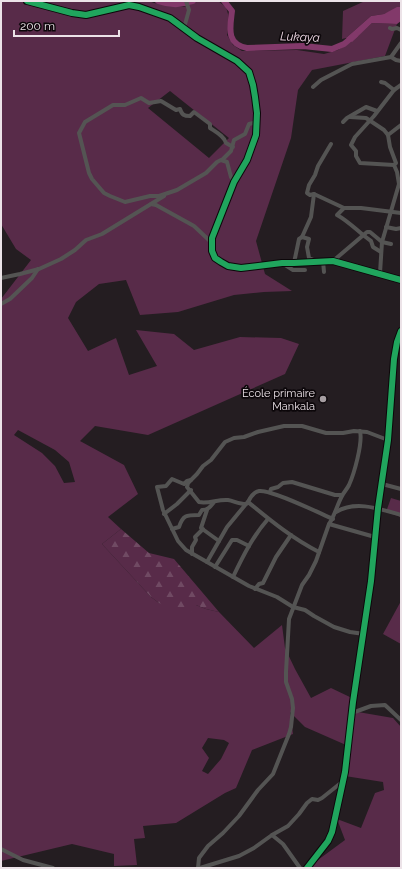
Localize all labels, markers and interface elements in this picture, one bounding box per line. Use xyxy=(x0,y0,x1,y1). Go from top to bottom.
scale bar xyxy=(14,12,119,38)
text: 200 m xyxy=(20,19,55,33)
water label: Lukaya xyxy=(280,29,320,45)
place label: École primaire Mankala xyxy=(242,386,316,413)
marker: École primaire Mankala xyxy=(318,394,328,404)

